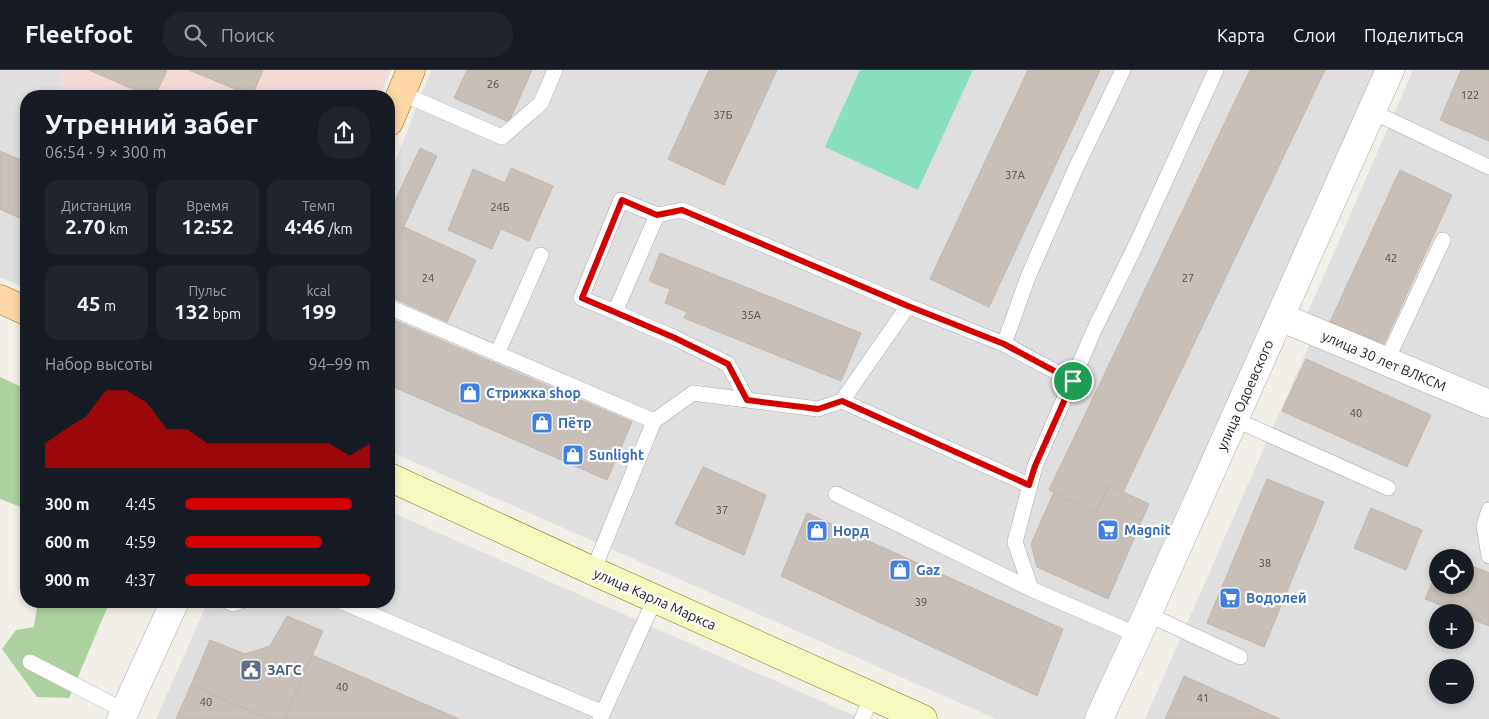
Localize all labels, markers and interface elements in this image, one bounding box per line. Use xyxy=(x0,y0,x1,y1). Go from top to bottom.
search box xyxy=(163,12,513,57)
text: Fleetfoot xyxy=(25,21,133,48)
icon: search xyxy=(181,21,209,49)
text: Поиск xyxy=(221,24,275,46)
text: Карта xyxy=(1217,25,1265,45)
text: Слои xyxy=(1293,25,1336,45)
text: Поделиться xyxy=(1364,25,1464,45)
house number: 26 xyxy=(487,78,499,90)
house number: 122 xyxy=(1461,89,1479,101)
button: share xyxy=(318,107,370,159)
text: Утренний забег xyxy=(45,108,258,139)
house number: 37Б xyxy=(713,109,733,121)
text: 06:54 · 9 × 300 m xyxy=(45,143,166,161)
house number: 37А xyxy=(1005,169,1026,181)
text: Дистанция xyxy=(61,198,132,214)
text: Время xyxy=(186,198,229,214)
text: Темп xyxy=(302,198,335,214)
house number: 24Б xyxy=(490,201,510,213)
text: 2.70 xyxy=(65,214,106,238)
text: 12:52 xyxy=(181,214,234,238)
text: 4:46 xyxy=(284,214,325,238)
text: km xyxy=(106,221,128,237)
text: /km xyxy=(325,221,353,237)
house number: 42 xyxy=(1385,252,1397,264)
house number: 24 xyxy=(422,272,434,284)
house number: 27 xyxy=(1182,272,1194,284)
text: Пульс xyxy=(188,283,227,299)
text: kcal xyxy=(306,283,331,299)
text: 45 xyxy=(77,291,101,315)
text: m xyxy=(101,298,116,314)
text: 132 xyxy=(174,299,209,323)
text: 199 xyxy=(301,299,336,323)
text: bpm xyxy=(209,306,241,322)
house number: 35А xyxy=(741,309,762,321)
street label: улица 30 лет ВЛКСМ xyxy=(1319,328,1449,394)
street label: улица Одоевского xyxy=(1213,337,1277,453)
text: Набор высоты xyxy=(45,355,153,373)
text: 94–99 m xyxy=(308,355,370,373)
pin xyxy=(1052,360,1094,402)
icon: arrive xyxy=(1059,367,1087,395)
shop icon: Стрижка shop xyxy=(458,381,482,405)
place label: Стрижка shop xyxy=(486,385,581,401)
house number: 40 xyxy=(1350,407,1362,419)
shop icon: Пётр xyxy=(530,411,554,435)
place label: Пётр xyxy=(558,415,592,431)
shop icon: Sunlight xyxy=(561,443,585,467)
place label: Sunlight xyxy=(589,447,644,463)
text: 300 m xyxy=(45,495,90,513)
text: 4:45 xyxy=(125,495,156,513)
house number: 37 xyxy=(716,504,728,516)
supermarket icon: Magnit xyxy=(1096,518,1120,542)
shop icon: Норд xyxy=(805,519,829,543)
place label: Magnit xyxy=(1124,522,1170,538)
place label: Норд xyxy=(833,523,869,539)
text: 600 m xyxy=(45,533,90,551)
text: 4:59 xyxy=(125,533,156,551)
map controls xyxy=(1429,549,1474,704)
button: locate xyxy=(1429,549,1474,594)
house number: 38 xyxy=(1259,557,1271,569)
shop icon: Gaz xyxy=(888,558,912,582)
place label: Gaz xyxy=(916,562,940,578)
street label: улица Карла Маркса xyxy=(591,565,719,633)
text: 900 m xyxy=(45,571,90,589)
text: 4:37 xyxy=(125,571,156,589)
supermarket icon: Водолей xyxy=(1218,586,1242,610)
place label: Водолей xyxy=(1246,590,1307,606)
house number: 39 xyxy=(915,596,927,608)
button: + xyxy=(1429,604,1474,649)
public building icon: ЗАГС xyxy=(239,658,263,682)
button: − xyxy=(1429,659,1474,704)
place label: ЗАГС xyxy=(267,662,302,678)
house number: 40 xyxy=(336,681,348,693)
house number: 41 xyxy=(1197,692,1209,704)
house number: 40 xyxy=(200,696,212,708)

